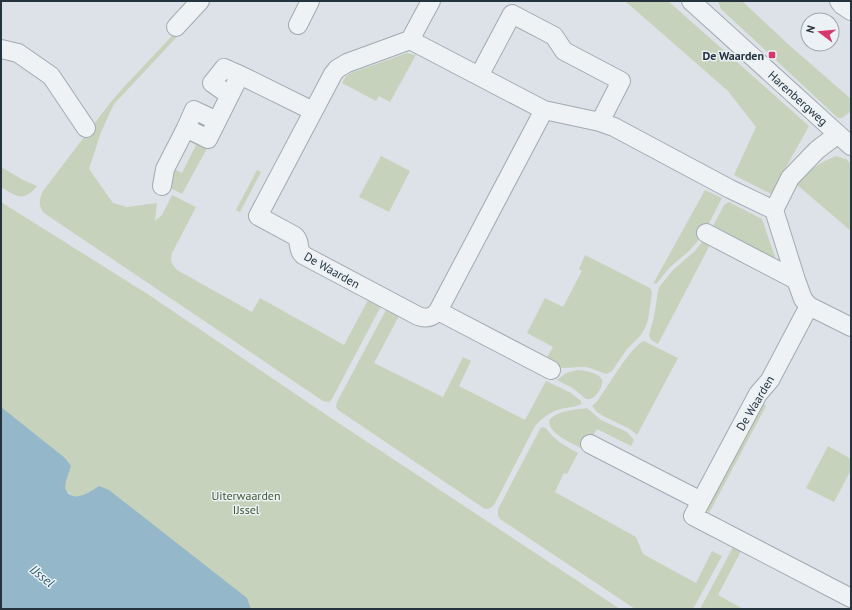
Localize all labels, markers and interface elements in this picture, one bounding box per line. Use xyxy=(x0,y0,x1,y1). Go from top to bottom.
north arrow xyxy=(800,12,840,52)
text: N xyxy=(803,24,818,35)
place label: De Waarden xyxy=(702,48,764,63)
marker: De Waarden xyxy=(767,50,777,60)
street label: Harenbergweg xyxy=(765,67,831,129)
street label: De Waarden xyxy=(301,249,363,291)
street label: De Waarden xyxy=(733,373,777,433)
park label: Uiterwaarden IJssel xyxy=(211,488,281,517)
water label: IJssel xyxy=(26,561,58,591)

